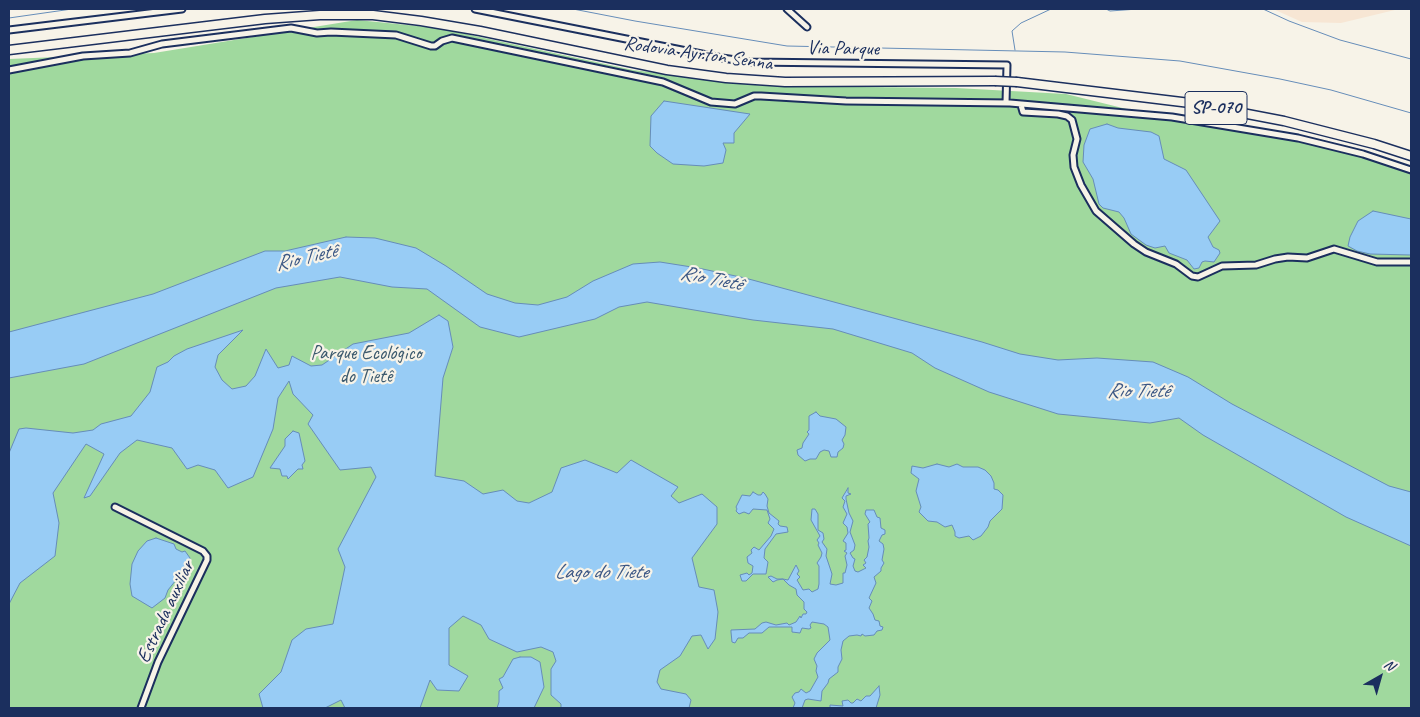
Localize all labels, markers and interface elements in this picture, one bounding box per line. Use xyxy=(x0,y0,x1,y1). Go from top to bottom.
street label: Rodovia Ayrton Senna xyxy=(622,32,774,76)
street label: Via Parque xyxy=(807,36,879,62)
road number: SP-070 xyxy=(1185,92,1247,125)
water label: Rio Tietê xyxy=(273,239,339,277)
water label: Rio Tietê xyxy=(678,261,744,297)
park label: Parque Ecológico do Tietê xyxy=(311,342,421,389)
water label: Rio Tietê xyxy=(1107,378,1169,404)
street label: Estrada auxiliar xyxy=(132,557,200,667)
water label: Lago do Tiete xyxy=(555,559,647,585)
north arrow xyxy=(1355,652,1405,702)
text: N xyxy=(1381,655,1398,674)

